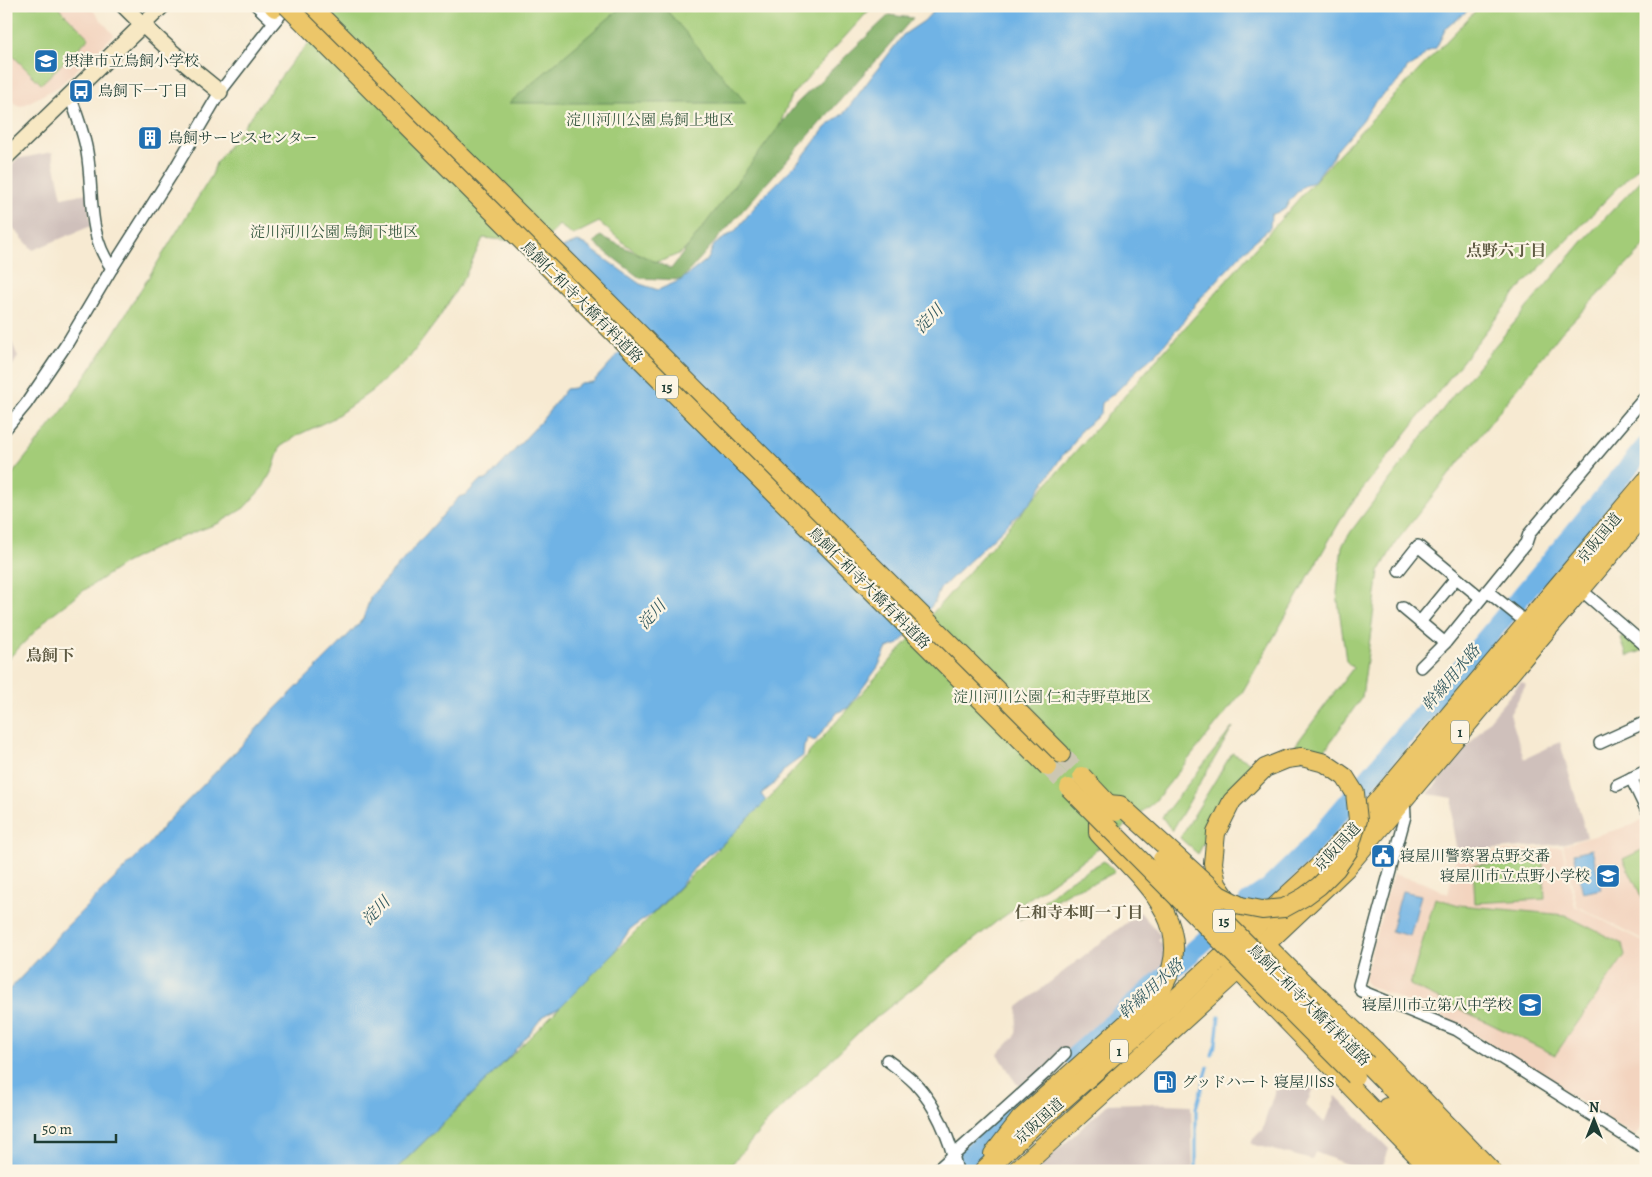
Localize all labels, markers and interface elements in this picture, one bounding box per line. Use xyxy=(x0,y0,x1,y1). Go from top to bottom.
school or university icon: 摂津市立鳥飼小学校 xyxy=(33,48,59,74)
place label: 摂津市立鳥飼小学校 xyxy=(64,51,199,71)
bus stop icon: 鳥飼下一丁目 xyxy=(68,78,94,104)
place label: 鳥飼下一丁目 xyxy=(98,81,188,101)
park label: 淀川河川公園 鳥飼上地区 xyxy=(566,110,734,130)
building icon: 鳥飼サービスセンター xyxy=(137,125,163,151)
place label: 鳥飼サービスセンター xyxy=(168,128,317,148)
park label: 淀川河川公園 鳥飼下地区 xyxy=(250,222,418,242)
street label: 鳥飼仁和寺大橋有料道路 xyxy=(517,237,647,367)
district label: 点野六丁目 xyxy=(1466,240,1546,262)
water label: 淀川 xyxy=(910,298,949,338)
road number: 15 xyxy=(656,376,678,398)
street label: 京阪国道 xyxy=(1572,509,1626,567)
street label: 鳥飼仁和寺大橋有料道路 xyxy=(804,523,934,653)
water label: 淀川 xyxy=(633,594,672,634)
water label: 幹線用水路 xyxy=(1417,640,1486,716)
district label: 鳥飼下 xyxy=(26,645,74,667)
park label: 淀川河川公園 仁和寺野草地区 xyxy=(953,687,1151,707)
road number: 1 xyxy=(1451,720,1469,744)
street label: 京阪国道 xyxy=(1309,818,1365,876)
public building icon: 寝屋川警察署点野交番 xyxy=(1370,843,1396,869)
place label: 寝屋川警察署点野交番 xyxy=(1400,846,1550,866)
school or university icon: 寝屋川市立点野小学校 xyxy=(1595,863,1621,889)
place label: 寝屋川市立点野小学校 xyxy=(1440,866,1590,886)
water label: 淀川 xyxy=(357,890,396,930)
district label: 仁和寺本町一丁目 xyxy=(1015,902,1143,924)
road number: 15 xyxy=(1213,909,1235,932)
street label: 鳥飼仁和寺大橋有料道路 xyxy=(1244,940,1374,1070)
water label: 幹線用水路 xyxy=(1114,953,1189,1024)
school or university icon: 寝屋川市立第八中学校 xyxy=(1517,992,1543,1018)
place label: 寝屋川市立第八中学校 xyxy=(1362,995,1512,1015)
road number: 1 xyxy=(1110,1040,1128,1062)
fuel station icon: グッドハート 寝屋川SS xyxy=(1152,1069,1178,1095)
place label: グッドハート 寝屋川SS xyxy=(1182,1072,1335,1092)
street label: 京阪国道 xyxy=(1010,1093,1068,1149)
north arrow xyxy=(1570,1094,1620,1144)
text: N xyxy=(1589,1098,1599,1117)
scale bar xyxy=(35,1112,116,1144)
text: 50 m xyxy=(42,1119,72,1139)

